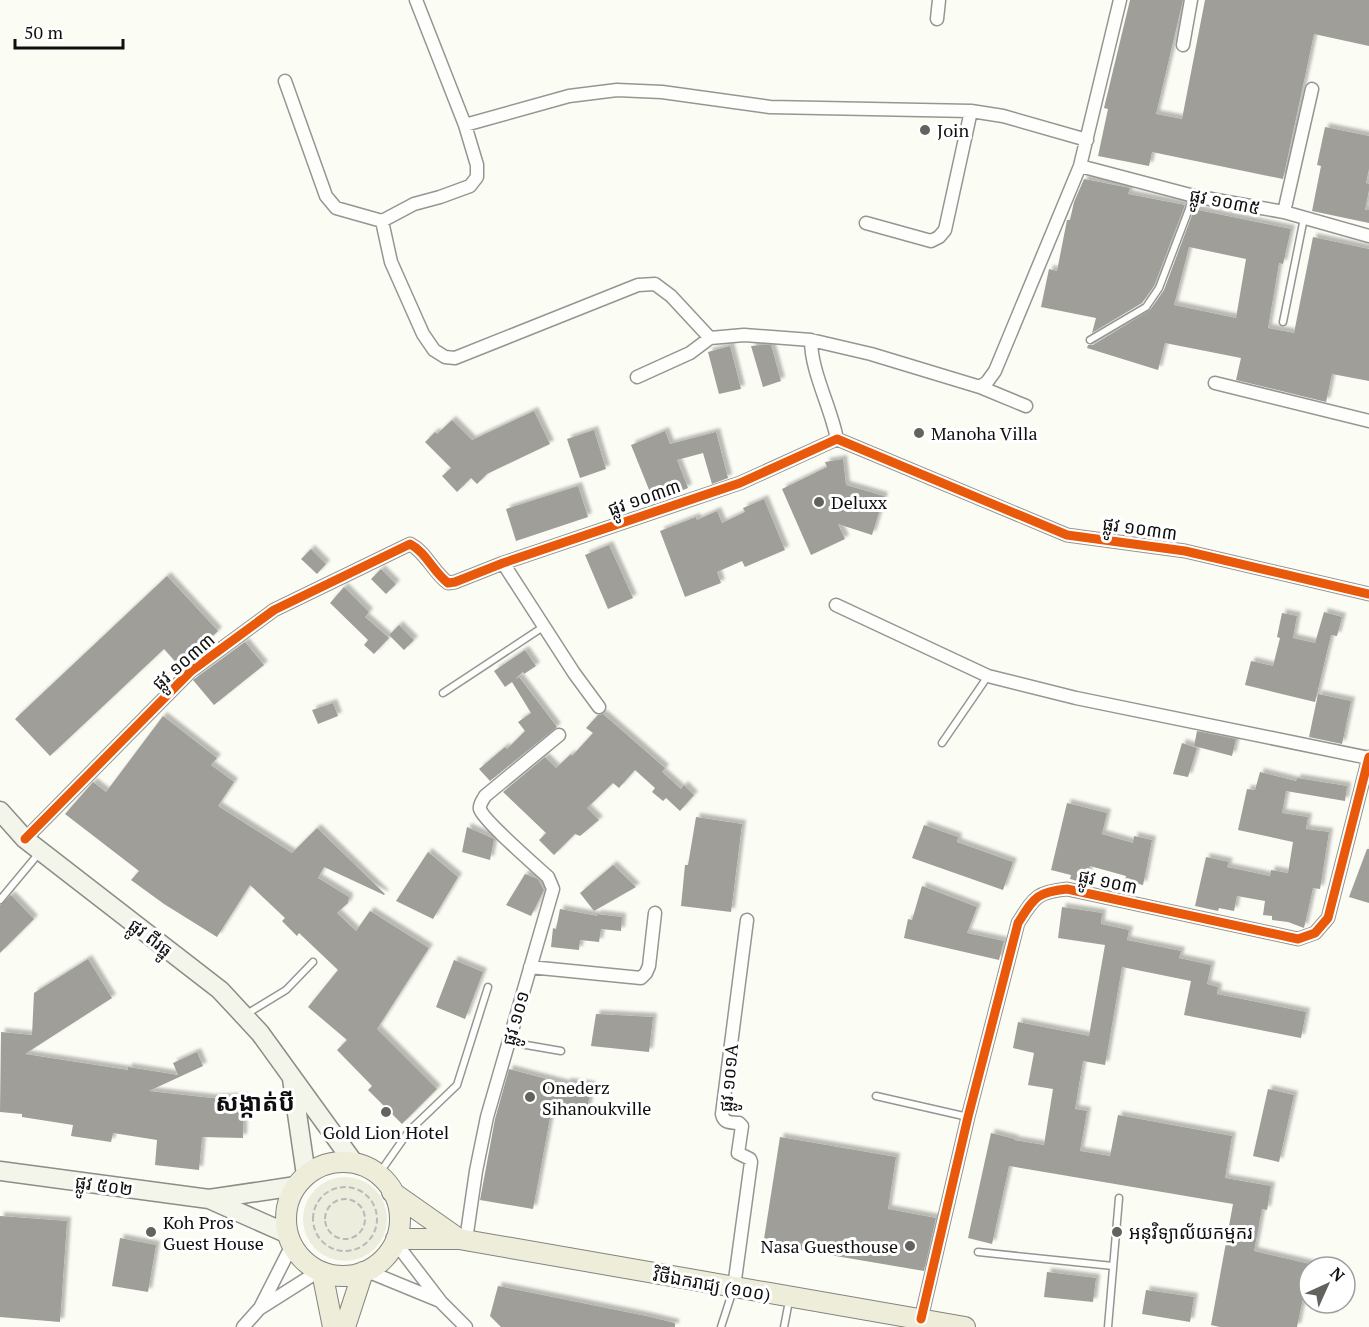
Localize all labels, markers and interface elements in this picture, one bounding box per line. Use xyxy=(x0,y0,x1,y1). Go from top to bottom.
scale bar xyxy=(15,12,123,50)
text: 50 m xyxy=(24,20,64,44)
place label: Join xyxy=(937,118,970,142)
marker: Join xyxy=(918,123,932,137)
street label: ផ្លូវ ១០៣៥ xyxy=(1187,182,1262,225)
place label: Manoha Villa xyxy=(931,421,1038,445)
marker: Manoha Villa xyxy=(912,426,926,440)
street label: ផ្លូវ ១០៣៣ xyxy=(604,473,685,526)
place label: Deluxx xyxy=(831,490,888,514)
marker: Deluxx xyxy=(812,495,826,509)
street label: ផ្លូវ ១០៣៣ xyxy=(1100,511,1179,550)
street label: ផ្លូវ ១០៣៣ xyxy=(147,627,223,699)
street label: ផ្លូវ ១០៣ xyxy=(1075,863,1140,904)
street label: ផ្លូវ ពីរធ្នូ xyxy=(121,912,178,966)
street label: ផ្លូវ ១០១ xyxy=(496,988,539,1050)
street label: ផ្លូវ ១០១A xyxy=(713,1042,748,1114)
place label: Onederz Sihanoukville xyxy=(542,1075,651,1120)
district label: សង្កាត់បី xyxy=(215,1086,295,1118)
marker: Onederz Sihanoukville xyxy=(523,1090,537,1104)
marker: Gold Lion Hotel xyxy=(379,1105,393,1119)
place label: Gold Lion Hotel xyxy=(323,1120,449,1144)
street label: ផ្លូវ ៥០២ xyxy=(73,1169,134,1206)
place label: Koh Pros Guest House xyxy=(163,1210,264,1255)
place label: អនុវិទ្យាល័យកម្មករ xyxy=(1129,1220,1252,1245)
marker: Koh Pros Guest House xyxy=(144,1225,158,1239)
marker: អនុវិទ្យាល័យកម្មករ xyxy=(1110,1225,1124,1239)
place label: Nasa Guesthouse xyxy=(761,1234,898,1258)
marker: Nasa Guesthouse xyxy=(903,1239,917,1253)
north arrow xyxy=(1297,1255,1357,1315)
street label: វិថីឯករាជ្យ (១០០) xyxy=(650,1262,773,1306)
text: N xyxy=(1326,1262,1350,1286)

